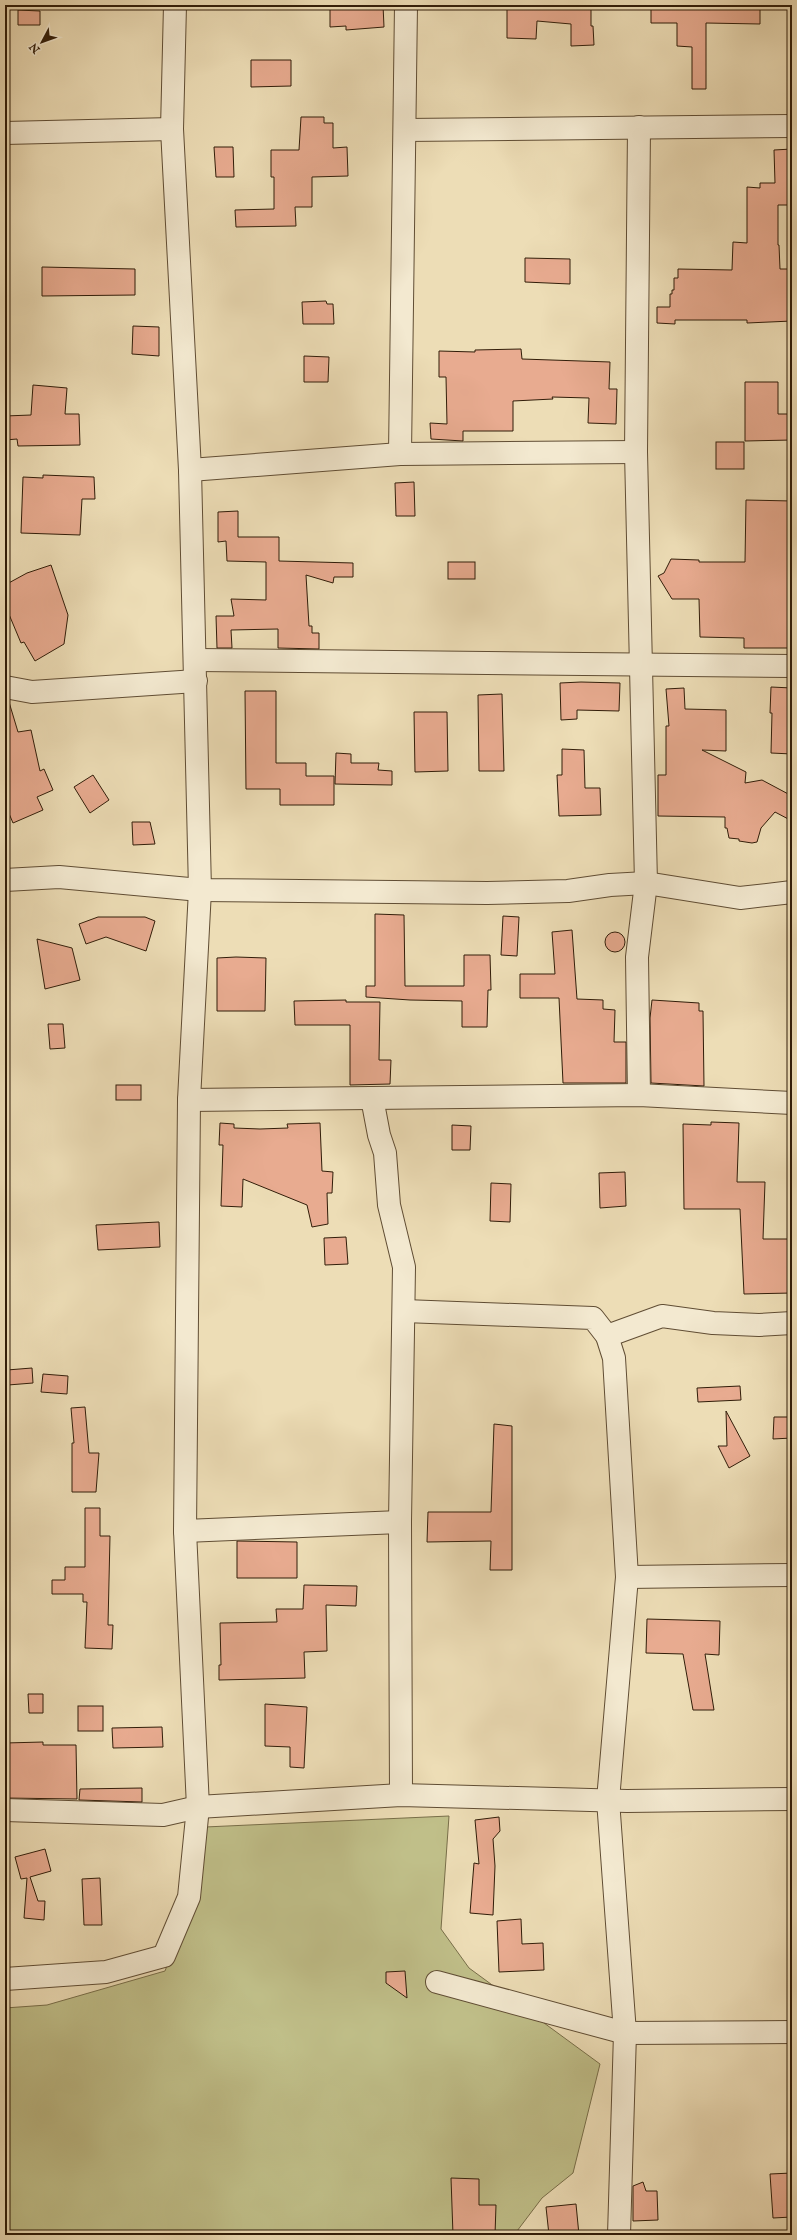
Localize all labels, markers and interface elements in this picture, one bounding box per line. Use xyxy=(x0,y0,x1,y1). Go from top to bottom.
north arrow xyxy=(22,22,62,62)
text: N xyxy=(26,39,44,57)

